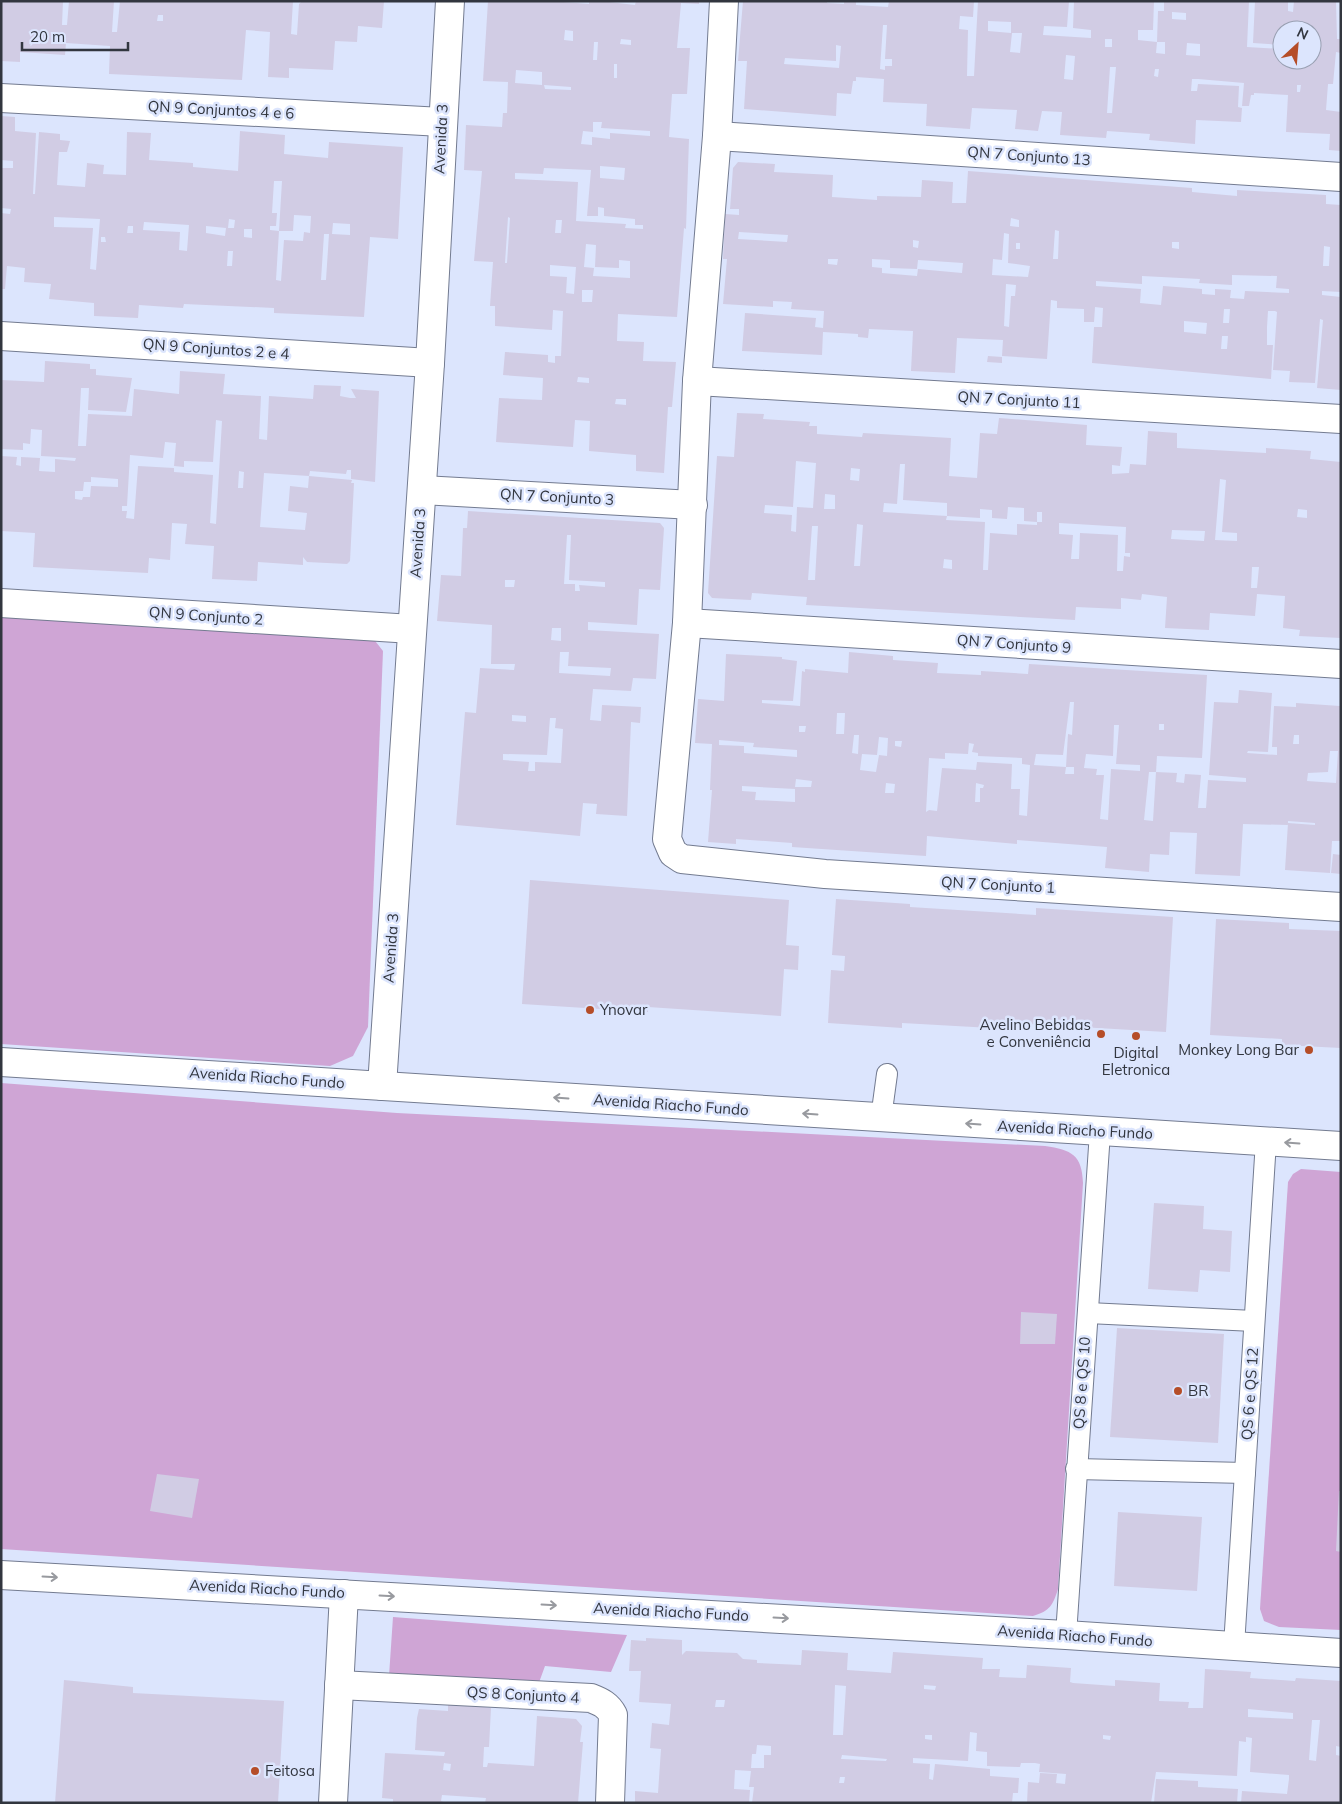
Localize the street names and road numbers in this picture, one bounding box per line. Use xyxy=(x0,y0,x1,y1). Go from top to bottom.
street label: QN 9 Conjuntos 4 e 6 xyxy=(147,96,295,123)
street label: Avenida 3 xyxy=(429,104,452,174)
street label: QN 7 Conjunto 13 xyxy=(967,142,1091,169)
street label: QN 9 Conjuntos 2 e 4 xyxy=(142,334,290,363)
street label: QN 7 Conjunto 11 xyxy=(957,387,1081,412)
street label: QN 7 Conjunto 3 xyxy=(499,484,615,509)
street label: Avenida 3 xyxy=(406,507,429,579)
street label: QN 9 Conjunto 2 xyxy=(148,602,264,629)
street label: QN 7 Conjunto 9 xyxy=(956,630,1072,657)
street label: QN 7 Conjunto 1 xyxy=(940,872,1056,897)
street label: Avenida 3 xyxy=(379,912,402,984)
street label: Avenida Riacho Fundo xyxy=(189,1063,345,1092)
street label: Avenida Riacho Fundo xyxy=(593,1090,749,1119)
street label: Avenida Riacho Fundo xyxy=(997,1116,1153,1143)
street label: QS 8 e QS 10 xyxy=(1069,1336,1094,1430)
street label: QS 6 e QS 12 xyxy=(1237,1347,1262,1441)
street label: Avenida Riacho Fundo xyxy=(189,1575,345,1602)
street label: Avenida Riacho Fundo xyxy=(593,1598,749,1625)
street label: Avenida Riacho Fundo xyxy=(997,1621,1153,1650)
street label: QS 8 Conjunto 4 xyxy=(466,1682,580,1707)

